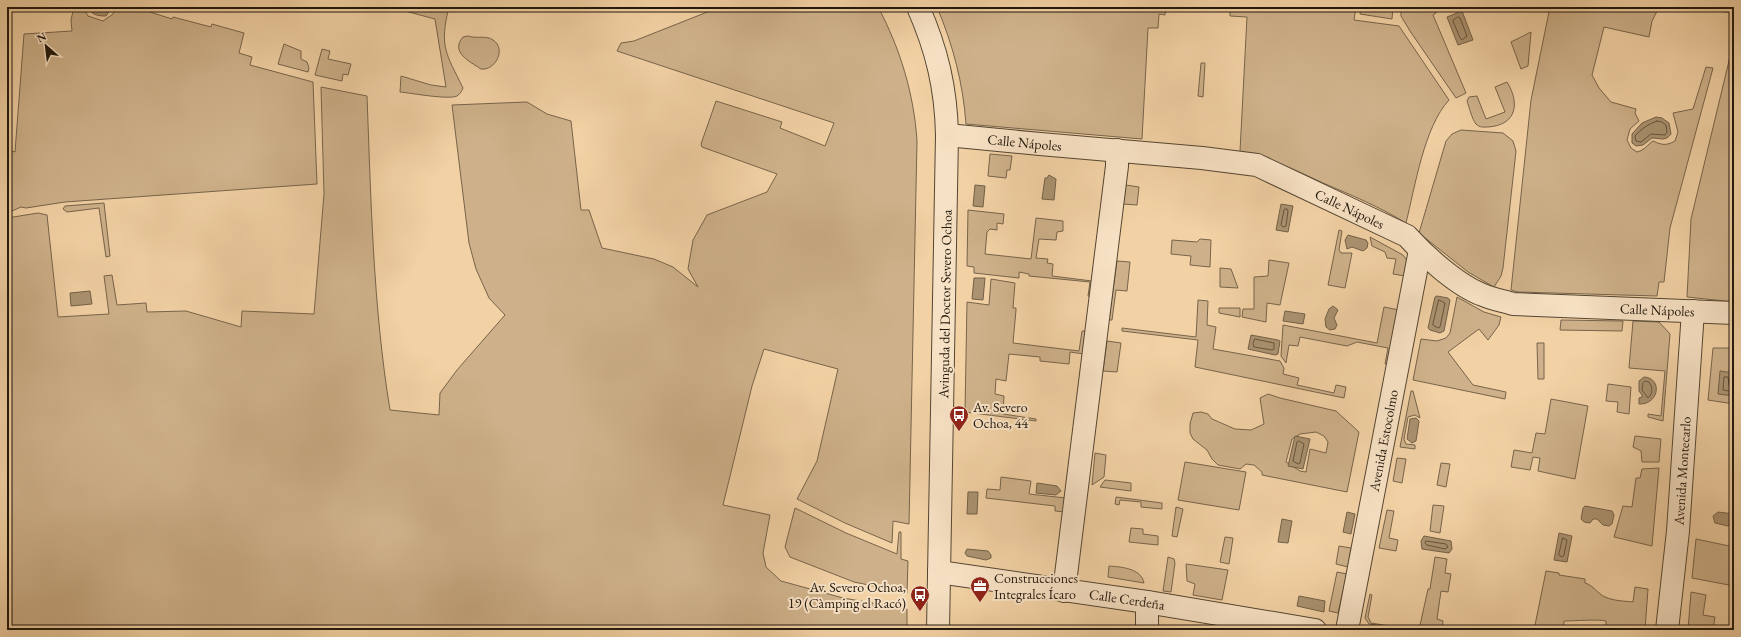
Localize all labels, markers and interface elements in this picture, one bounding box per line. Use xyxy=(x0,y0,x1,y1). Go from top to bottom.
north arrow xyxy=(26,26,66,66)
text: N xyxy=(34,29,49,45)
street label: Calle Nápoles xyxy=(987,130,1063,155)
street label: Calle Nápoles xyxy=(1312,185,1388,233)
street label: Avinguda del Doctor Severo Ochoa xyxy=(934,209,956,400)
street label: Calle Nápoles xyxy=(1620,299,1695,320)
street label: Avenida Estocolmo xyxy=(1365,388,1402,494)
place label: Av. Severo Ochoa, 44 xyxy=(972,398,1029,432)
bus stop icon: Av. Severo Ochoa, 44 xyxy=(948,404,970,432)
street label: Avenida Montecarlo xyxy=(1669,416,1695,527)
place label: Construcciones Integrales Ícaro xyxy=(994,569,1079,603)
office icon: Construcciones Integrales Ícaro xyxy=(969,575,991,603)
place label: Av. Severo Ochoa, 19 (Càmping el Racó) xyxy=(788,578,906,612)
bus stop icon: Av. Severo Ochoa, 19 (Càmping el Racó) xyxy=(909,584,931,612)
street label: Calle Cerdeña xyxy=(1088,585,1167,614)

